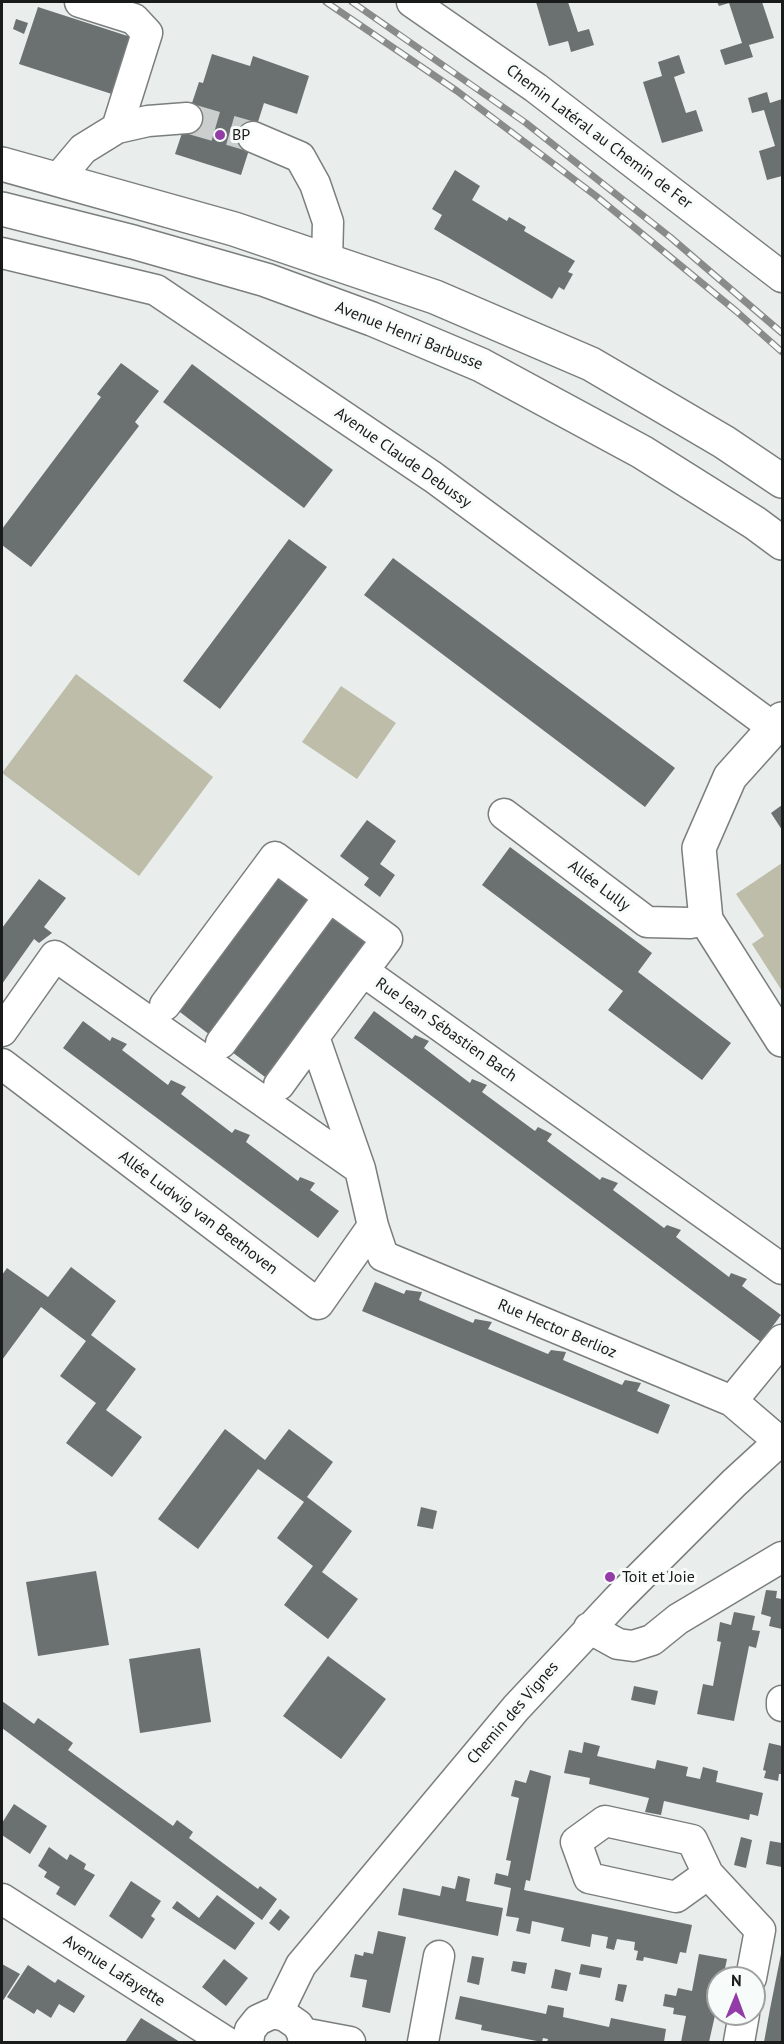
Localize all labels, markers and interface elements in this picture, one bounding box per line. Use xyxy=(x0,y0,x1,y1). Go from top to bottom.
street label: Chemin Latéral au Chemin de Fer xyxy=(502,61,696,213)
place label: BP xyxy=(232,125,250,145)
marker: BP xyxy=(213,128,227,142)
street label: Avenue Henri Barbusse xyxy=(332,298,486,374)
street label: Avenue Claude Debussy xyxy=(331,404,475,512)
street label: Allée Lully xyxy=(564,857,634,915)
street label: Rue Jean Sébastien Bach xyxy=(372,974,520,1086)
street label: Allée Ludwig van Beethoven xyxy=(115,1147,281,1279)
street label: Rue Hector Berlioz xyxy=(495,1295,619,1363)
place label: Toit et Joie xyxy=(622,1567,695,1587)
marker: Toit et Joie xyxy=(603,1570,617,1584)
street label: Chemin des Vignes xyxy=(463,1658,563,1768)
street label: Avenue Lafayette xyxy=(60,1931,168,2011)
north arrow xyxy=(706,1966,766,2026)
text: N xyxy=(731,1970,742,1990)

